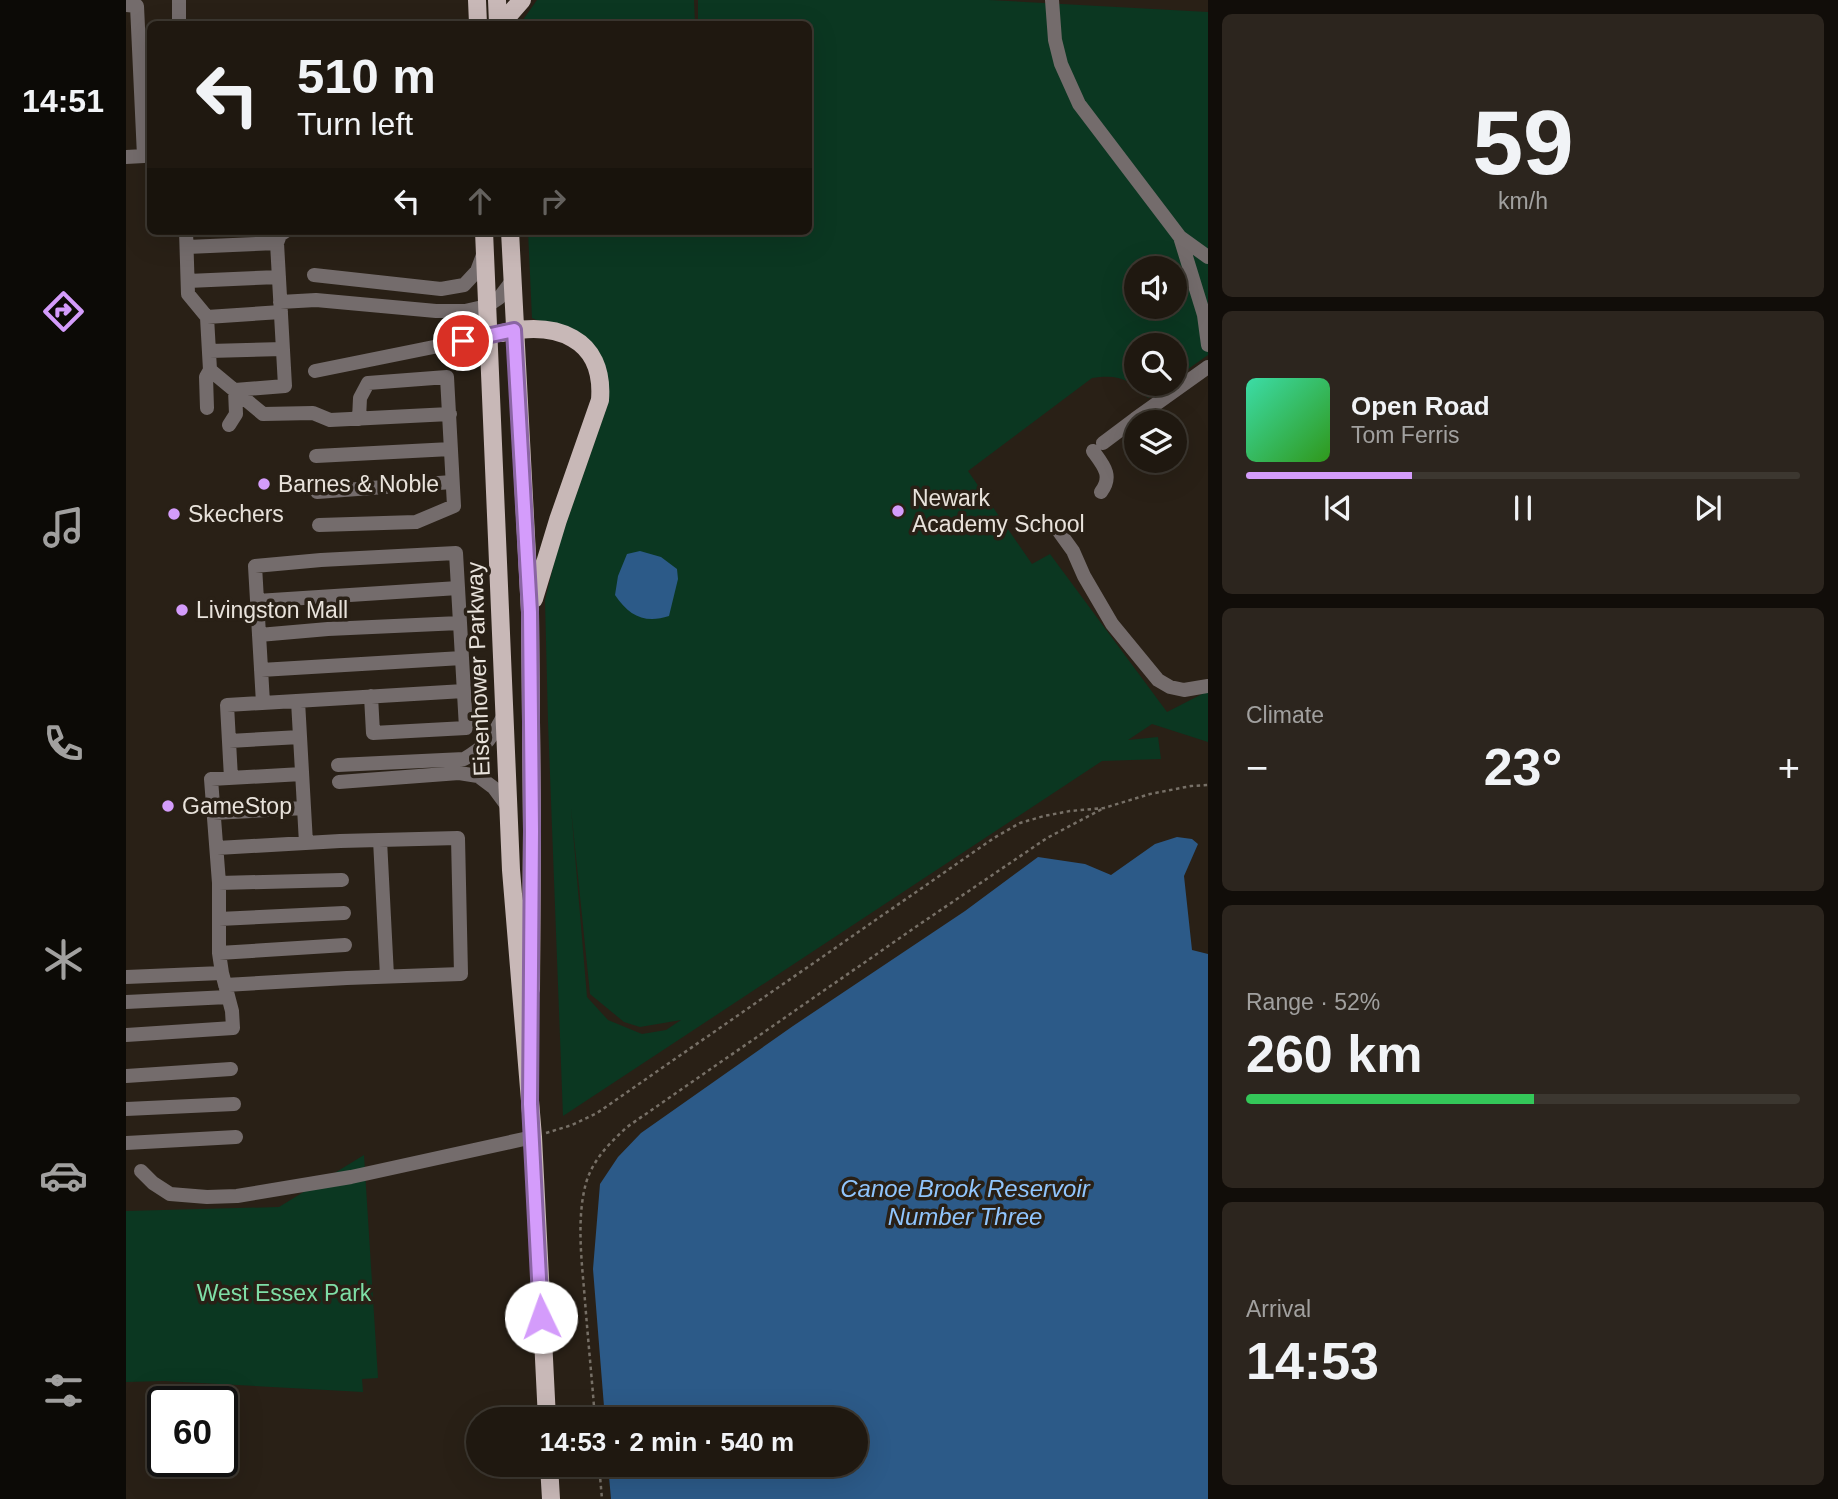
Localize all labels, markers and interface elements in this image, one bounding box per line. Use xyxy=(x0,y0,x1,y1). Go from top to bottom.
icon: left xyxy=(182,49,273,140)
text: 510 m xyxy=(297,49,436,103)
text: 14:51 xyxy=(22,83,104,119)
text: 59 xyxy=(1472,92,1574,193)
text: Turn left xyxy=(297,106,413,142)
icon: left xyxy=(388,182,426,220)
icon: ahead xyxy=(461,182,499,220)
icon: right xyxy=(534,182,572,220)
text: km/h xyxy=(1498,188,1548,214)
map controls xyxy=(1124,256,1187,473)
button: sound xyxy=(1124,256,1187,319)
icon: directions xyxy=(39,287,88,336)
pin xyxy=(433,311,493,371)
icon: arrive xyxy=(444,322,482,360)
button: search xyxy=(1124,333,1187,396)
text: Open Road xyxy=(1351,391,1490,421)
button: layers xyxy=(1124,410,1187,473)
text: Tom Ferris xyxy=(1351,422,1460,448)
place label: Barnes & Noble xyxy=(278,471,439,497)
marker: Barnes & Noble xyxy=(256,476,272,492)
place label: Newark Academy School xyxy=(912,485,1085,537)
icon: previous xyxy=(1319,489,1357,527)
icon: pause xyxy=(1504,489,1542,527)
icon: next xyxy=(1689,489,1727,527)
place label: Skechers xyxy=(188,501,284,527)
icon: music xyxy=(39,503,88,552)
marker: Newark Academy School xyxy=(890,503,906,519)
marker: Skechers xyxy=(166,506,182,522)
street label: Eisenhower Parkway xyxy=(461,561,495,777)
place label: Livingston Mall xyxy=(196,597,348,623)
marker: Livingston Mall xyxy=(174,602,190,618)
text: Climate xyxy=(1246,702,1324,728)
icon: phone xyxy=(39,719,88,768)
text: 23° xyxy=(1484,738,1562,796)
text: − xyxy=(1246,747,1268,789)
text: + xyxy=(1778,747,1800,789)
place label: GameStop xyxy=(182,793,292,819)
marker: GameStop xyxy=(160,798,176,814)
icon: climate xyxy=(39,935,88,984)
text: Range · 52% xyxy=(1246,989,1380,1015)
text: 260 km xyxy=(1246,1025,1422,1083)
icon: car xyxy=(39,1151,88,1200)
water label: Canoe Brook Reservoir Number Three xyxy=(840,1175,1091,1230)
park label: West Essex Park xyxy=(197,1280,372,1306)
position arrow xyxy=(504,1280,578,1354)
text: Arrival xyxy=(1246,1296,1311,1322)
text: 14:53 xyxy=(1246,1332,1379,1390)
icon: filters xyxy=(39,1366,88,1415)
speed limit sign: 60 xyxy=(147,1386,238,1477)
text: 14:53 · 2 min · 540 m xyxy=(540,1427,794,1457)

